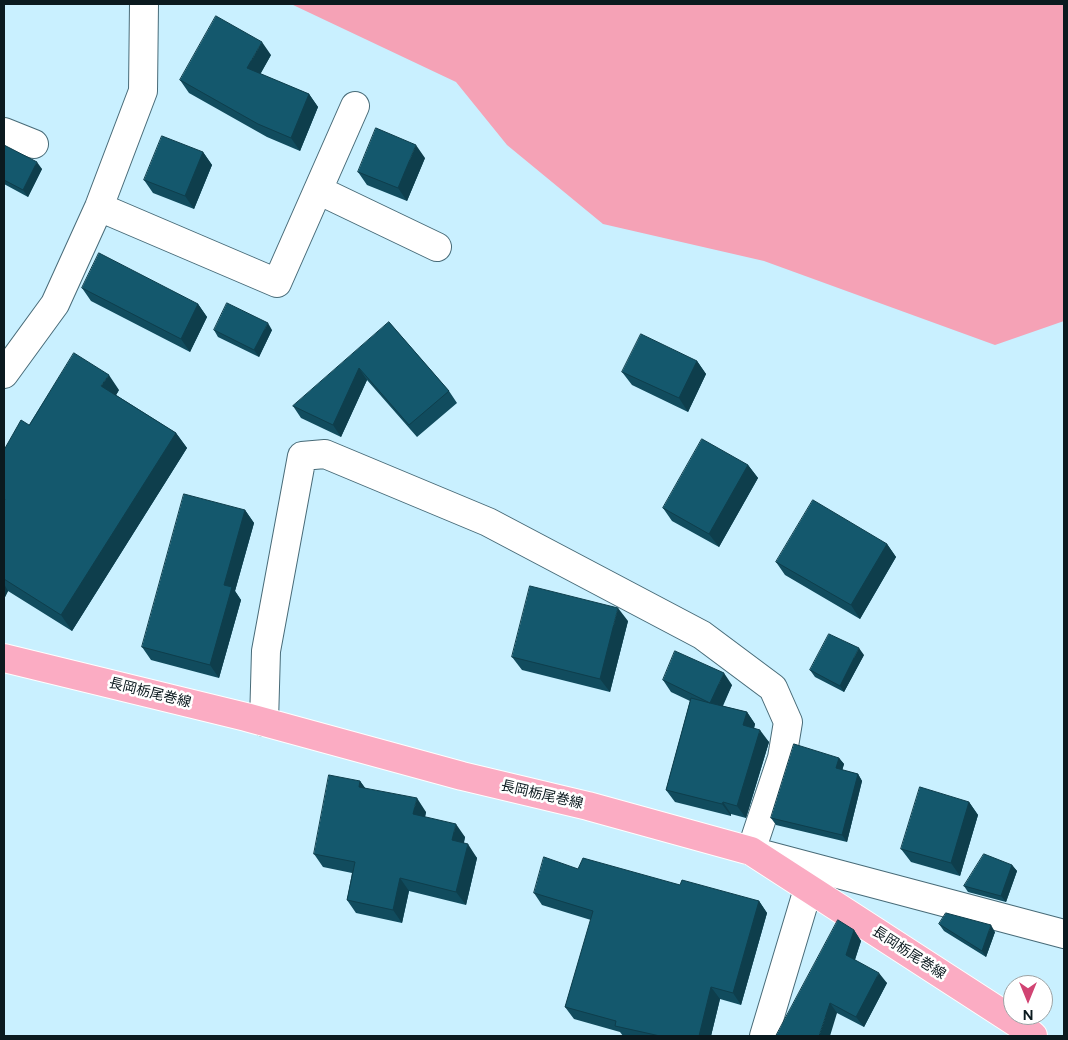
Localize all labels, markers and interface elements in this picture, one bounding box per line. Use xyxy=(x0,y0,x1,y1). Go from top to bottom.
street label: 長岡栃尾巻線 xyxy=(107,675,193,711)
street label: 長岡栃尾巻線 xyxy=(499,777,585,813)
street label: 長岡栃尾巻線 xyxy=(869,923,949,983)
north arrow xyxy=(1003,975,1053,1025)
text: N xyxy=(1023,1006,1033,1023)

